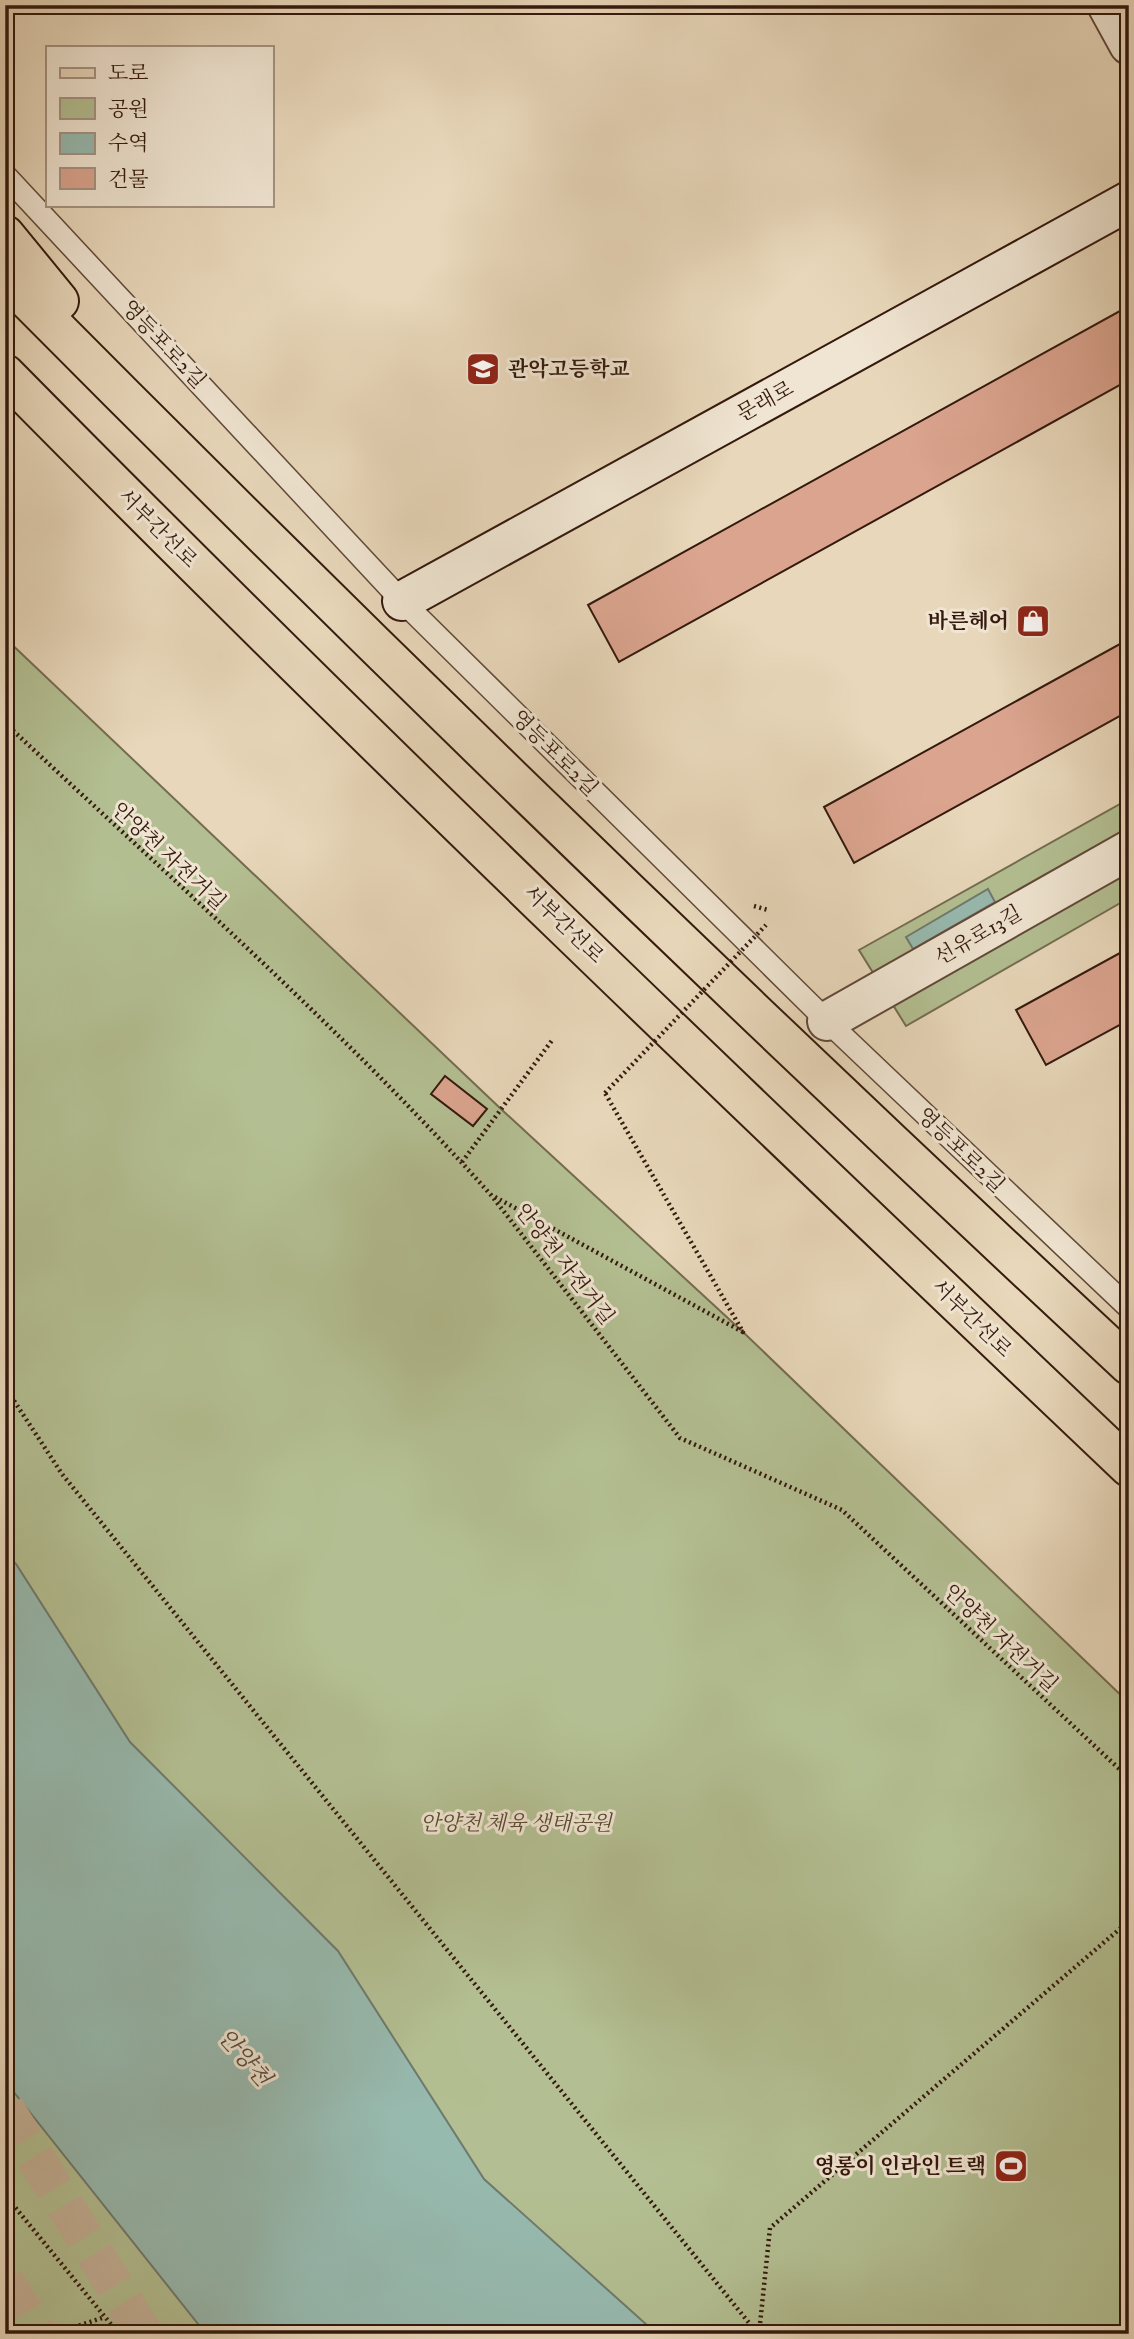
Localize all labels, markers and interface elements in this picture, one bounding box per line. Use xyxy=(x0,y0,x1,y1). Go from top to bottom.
legend xyxy=(46,46,273,206)
text: 도로 xyxy=(108,61,149,87)
text: 공원 xyxy=(108,97,149,123)
text: 수역 xyxy=(108,131,149,157)
text: 건물 xyxy=(108,167,149,193)
street label: 영등포로2길 xyxy=(116,295,211,394)
school or university icon: 관악고등학교 xyxy=(464,350,502,388)
place label: 관악고등학교 xyxy=(508,357,630,383)
street label: 문래로 xyxy=(733,376,798,428)
street label: 서부간선로 xyxy=(112,484,202,574)
shop icon: 바른헤어 xyxy=(1014,602,1052,640)
place label: 바른헤어 xyxy=(928,609,1009,635)
street label: 영등포로2길 xyxy=(506,705,603,802)
street label: 안양천 자전거길 xyxy=(106,797,231,916)
street label: 서부간선로 xyxy=(518,880,609,969)
street label: 선유로13길 xyxy=(930,900,1027,971)
street label: 영등포로2길 xyxy=(911,1103,1010,1199)
street label: 안양천 자전거길 xyxy=(509,1199,620,1330)
street label: 서부간선로 xyxy=(926,1274,1017,1363)
street label: 안양천 자전거길 xyxy=(938,1579,1063,1698)
park label: 안양천 체육 생태공원 xyxy=(420,1811,614,1837)
water label: 안양천 xyxy=(211,2023,278,2094)
sports icon: 영롱이 인라인 트랙 xyxy=(992,2147,1030,2185)
place label: 영롱이 인라인 트랙 xyxy=(815,2154,986,2180)

